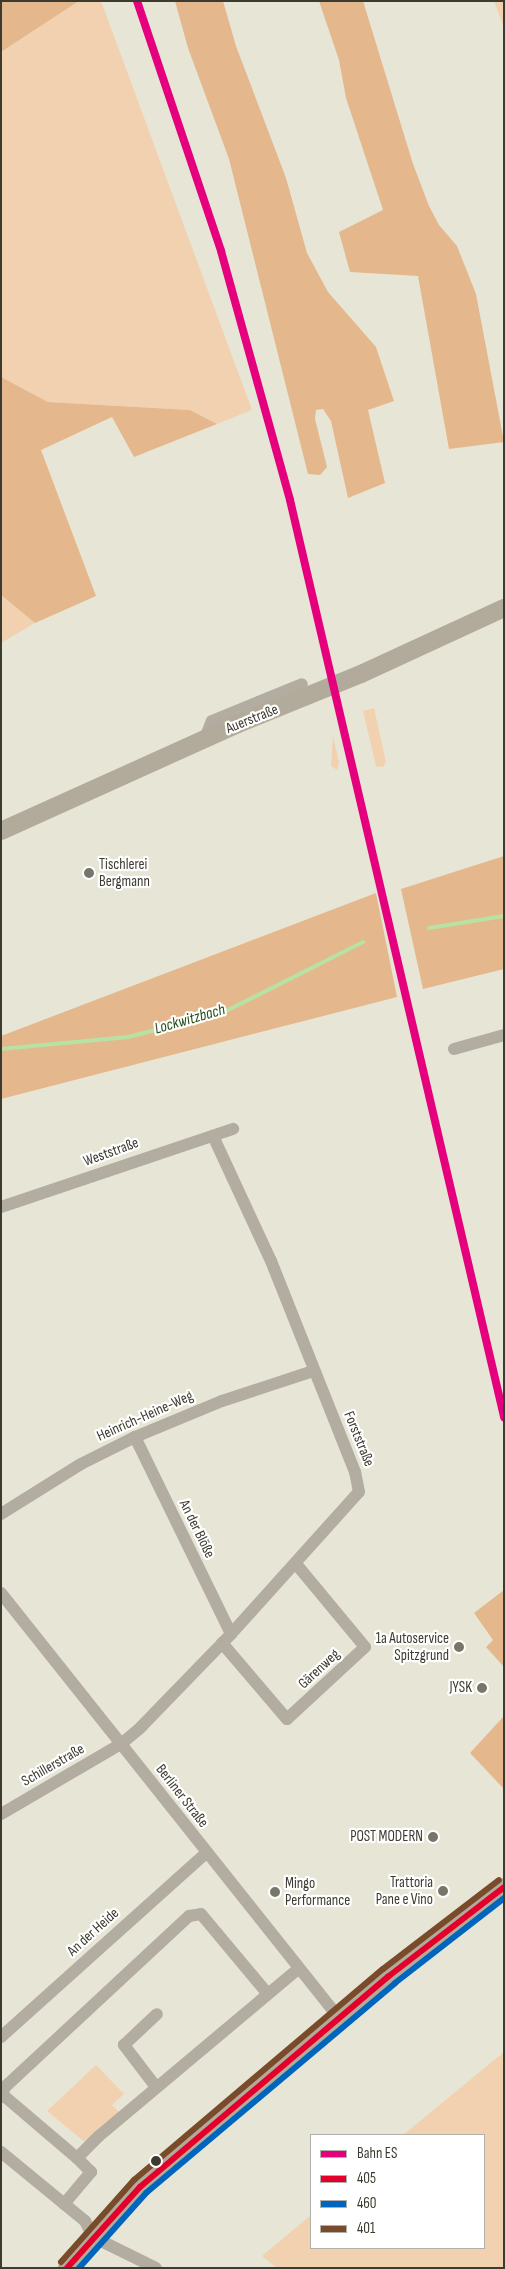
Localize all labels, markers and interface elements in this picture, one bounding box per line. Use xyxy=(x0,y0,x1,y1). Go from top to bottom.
street label: Auerstraße xyxy=(223,700,281,738)
place label: Tischlerei Bergmann xyxy=(99,855,150,890)
marker: Tischlerei Bergmann xyxy=(83,867,95,879)
water label: Lockwitzbach xyxy=(152,1001,228,1039)
street label: Weststraße xyxy=(81,1134,141,1170)
street label: Heinrich-Heine-Weg xyxy=(94,1387,196,1445)
street label: Forststraße xyxy=(340,1409,378,1469)
street label: An der Blöße xyxy=(175,1497,219,1561)
place label: 1a Autoservice Spitzgrund xyxy=(376,1629,449,1664)
marker: 1a Autoservice Spitzgrund xyxy=(453,1641,465,1653)
street label: Gärenweg xyxy=(295,1645,343,1693)
place label: JYSK xyxy=(450,1679,472,1697)
marker: JYSK xyxy=(476,1682,488,1694)
street label: Schillerstraße xyxy=(18,1740,88,1790)
street label: Berliner Straße xyxy=(152,1761,212,1831)
place label: POST MODERN xyxy=(350,1828,423,1846)
marker: POST MODERN xyxy=(427,1831,439,1843)
place label: Trattoria Pane e Vino xyxy=(376,1873,433,1908)
place label: Mingo Performance xyxy=(285,1874,350,1909)
marker: Trattoria Pane e Vino xyxy=(437,1885,449,1897)
marker: Mingo Performance xyxy=(269,1886,281,1898)
street label: An der Heide xyxy=(63,1904,123,1960)
legend xyxy=(310,2134,485,2249)
text: Bahn ES xyxy=(357,2144,397,2163)
unlabelled marker xyxy=(151,2156,161,2166)
text: 405 xyxy=(357,2169,376,2188)
text: 460 xyxy=(357,2194,377,2213)
text: 401 xyxy=(357,2219,375,2238)

